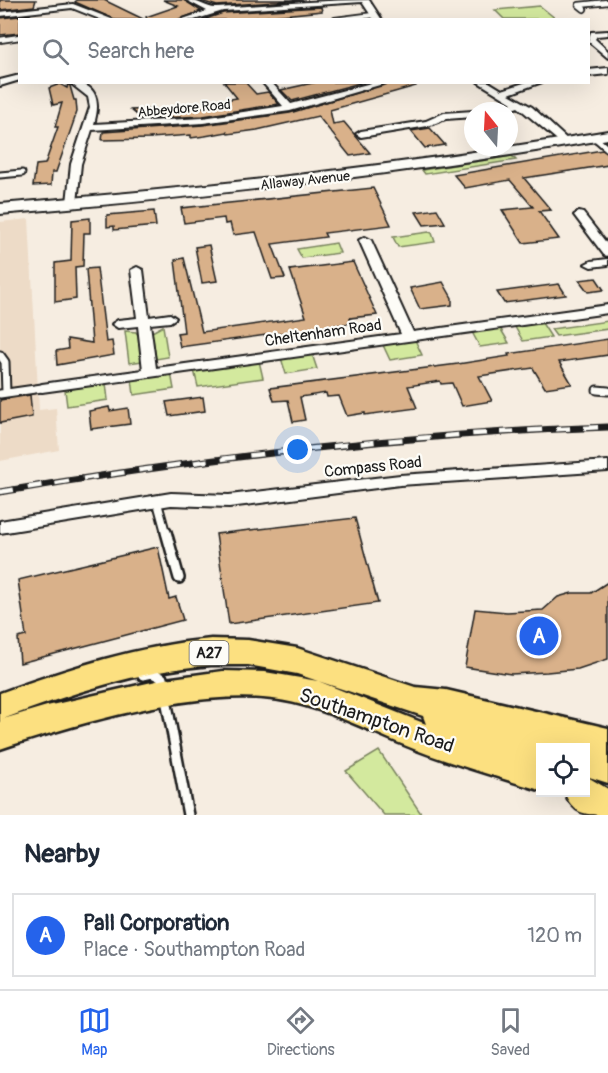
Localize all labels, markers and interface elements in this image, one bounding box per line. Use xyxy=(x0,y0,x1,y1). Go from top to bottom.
search box xyxy=(18,18,590,84)
icon: search xyxy=(39,35,72,68)
text: Search here xyxy=(87,37,194,65)
street label: Abbeydore Road xyxy=(137,96,231,121)
north arrow xyxy=(464,102,518,156)
street label: Allaway Avenue xyxy=(259,167,351,194)
street label: Cheltenham Road xyxy=(263,315,383,351)
your location xyxy=(283,435,312,464)
street label: Compass Road xyxy=(323,452,423,482)
pin: A xyxy=(520,614,558,658)
road number: A27 xyxy=(190,641,228,665)
street label: Southampton Road xyxy=(296,682,458,759)
map controls xyxy=(536,743,590,797)
button: locate xyxy=(536,743,590,797)
text: Nearby xyxy=(24,838,100,870)
text: Pall Corporation xyxy=(83,909,229,937)
text: A xyxy=(39,923,52,948)
text: 120 m xyxy=(527,923,582,948)
text: Place · Southampton Road xyxy=(83,937,305,962)
tab: Map xyxy=(78,1004,111,1060)
tab: Directions xyxy=(267,1004,335,1060)
tab: Saved xyxy=(490,1004,530,1060)

